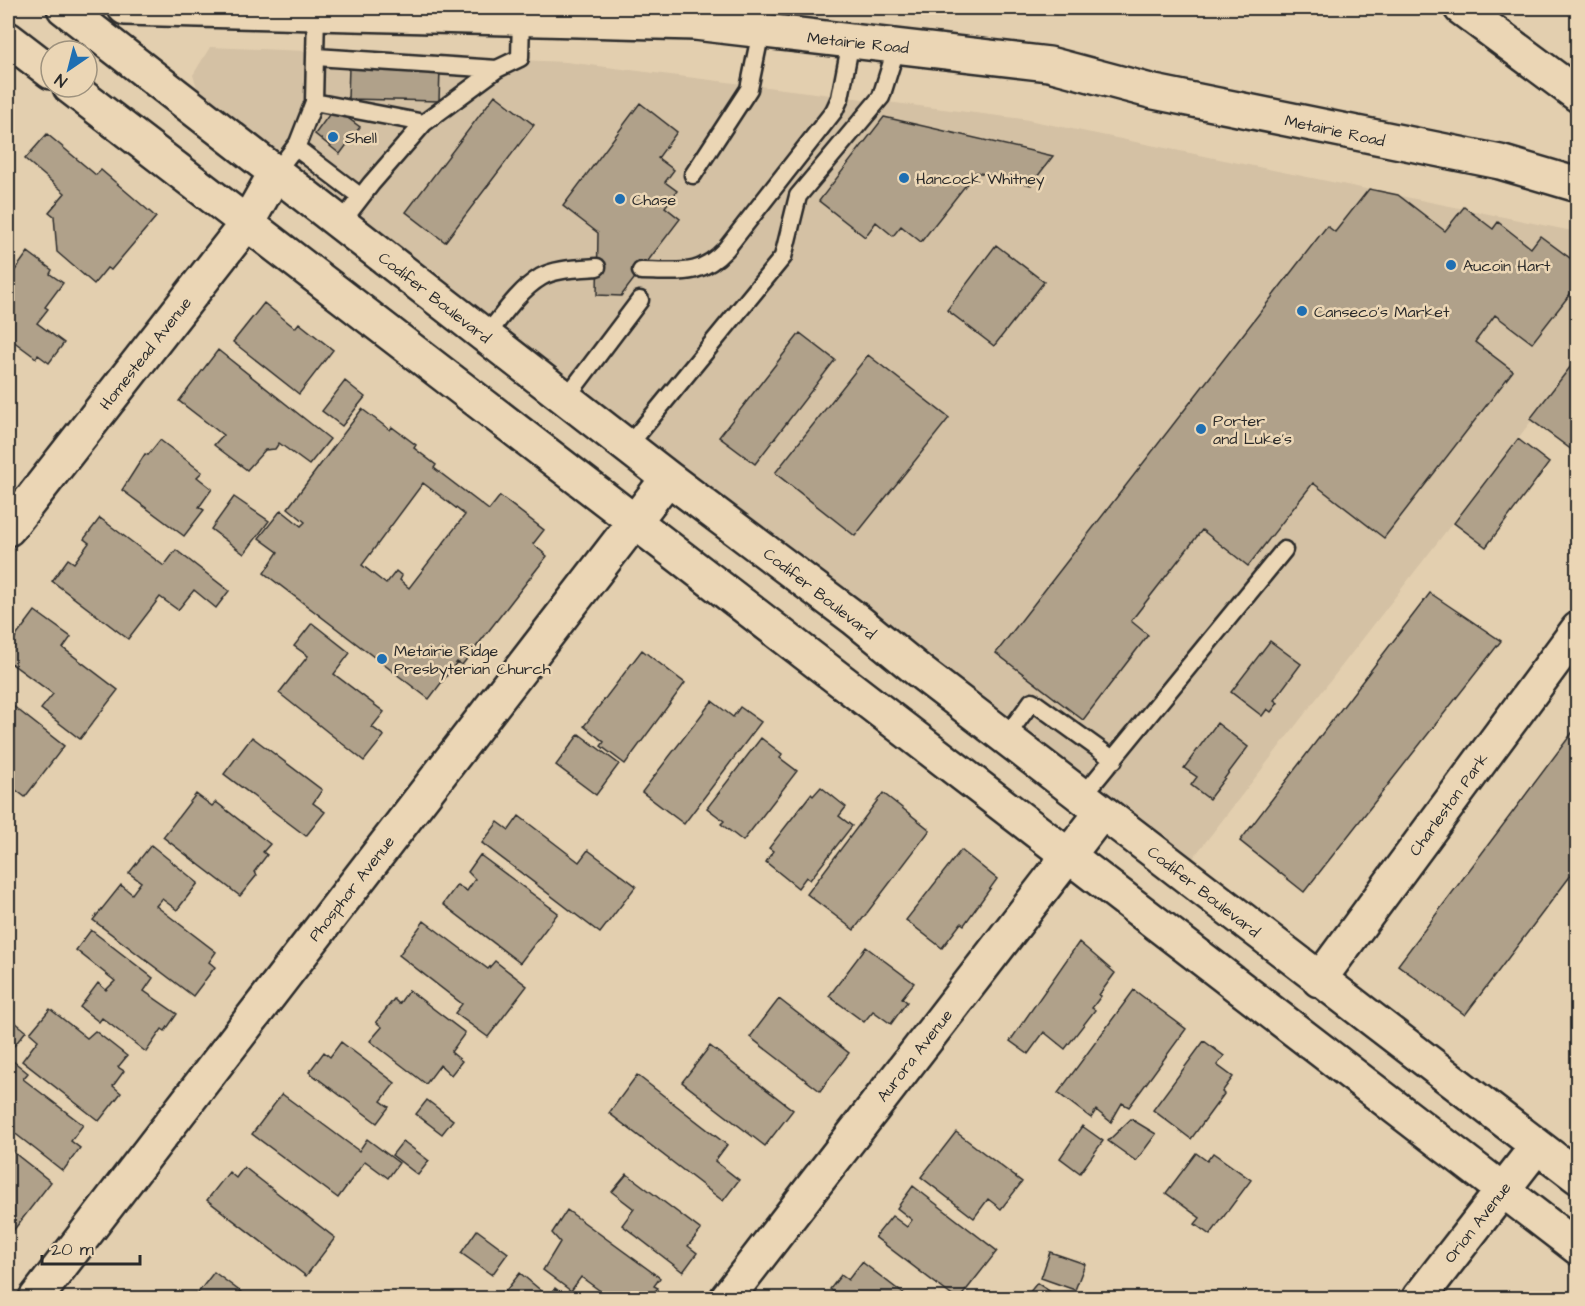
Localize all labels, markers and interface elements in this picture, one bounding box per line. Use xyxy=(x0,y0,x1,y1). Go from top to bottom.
street label: Metairie Road xyxy=(806,27,910,59)
north arrow xyxy=(39,39,99,99)
text: N xyxy=(51,69,71,92)
street label: Metairie Road xyxy=(1283,110,1387,152)
place label: Shell xyxy=(345,127,377,149)
marker: Shell xyxy=(326,130,340,144)
place label: Hancock Whitney xyxy=(916,168,1045,191)
marker: Hancock Whitney xyxy=(897,171,911,185)
place label: Chase xyxy=(632,189,676,211)
marker: Chase xyxy=(613,192,627,206)
street label: Codifer Boulevard xyxy=(373,247,495,349)
place label: Aucoin Hart xyxy=(1463,255,1551,277)
marker: Aucoin Hart xyxy=(1444,258,1458,272)
street label: Homestead Avenue xyxy=(95,292,197,415)
place label: Canseco's Market xyxy=(1314,301,1450,323)
marker: Canseco's Market xyxy=(1295,304,1309,318)
place label: Porter and Luke's xyxy=(1213,410,1292,450)
marker: Porter and Luke's xyxy=(1194,422,1208,436)
street label: Codifer Boulevard xyxy=(758,543,880,645)
place label: Metairie Ridge Presbyterian Church xyxy=(394,640,551,681)
marker: Metairie Ridge Presbyterian Church xyxy=(375,652,389,666)
street label: Charleston Park xyxy=(1404,749,1494,861)
street label: Phosphor Avenue xyxy=(304,831,400,946)
street label: Codifer Boulevard xyxy=(1142,841,1264,943)
street label: Aurora Avenue xyxy=(872,1005,958,1106)
street label: Orion Avenue xyxy=(1439,1177,1517,1268)
scale bar xyxy=(42,1228,140,1266)
text: 20 m xyxy=(51,1237,94,1262)

